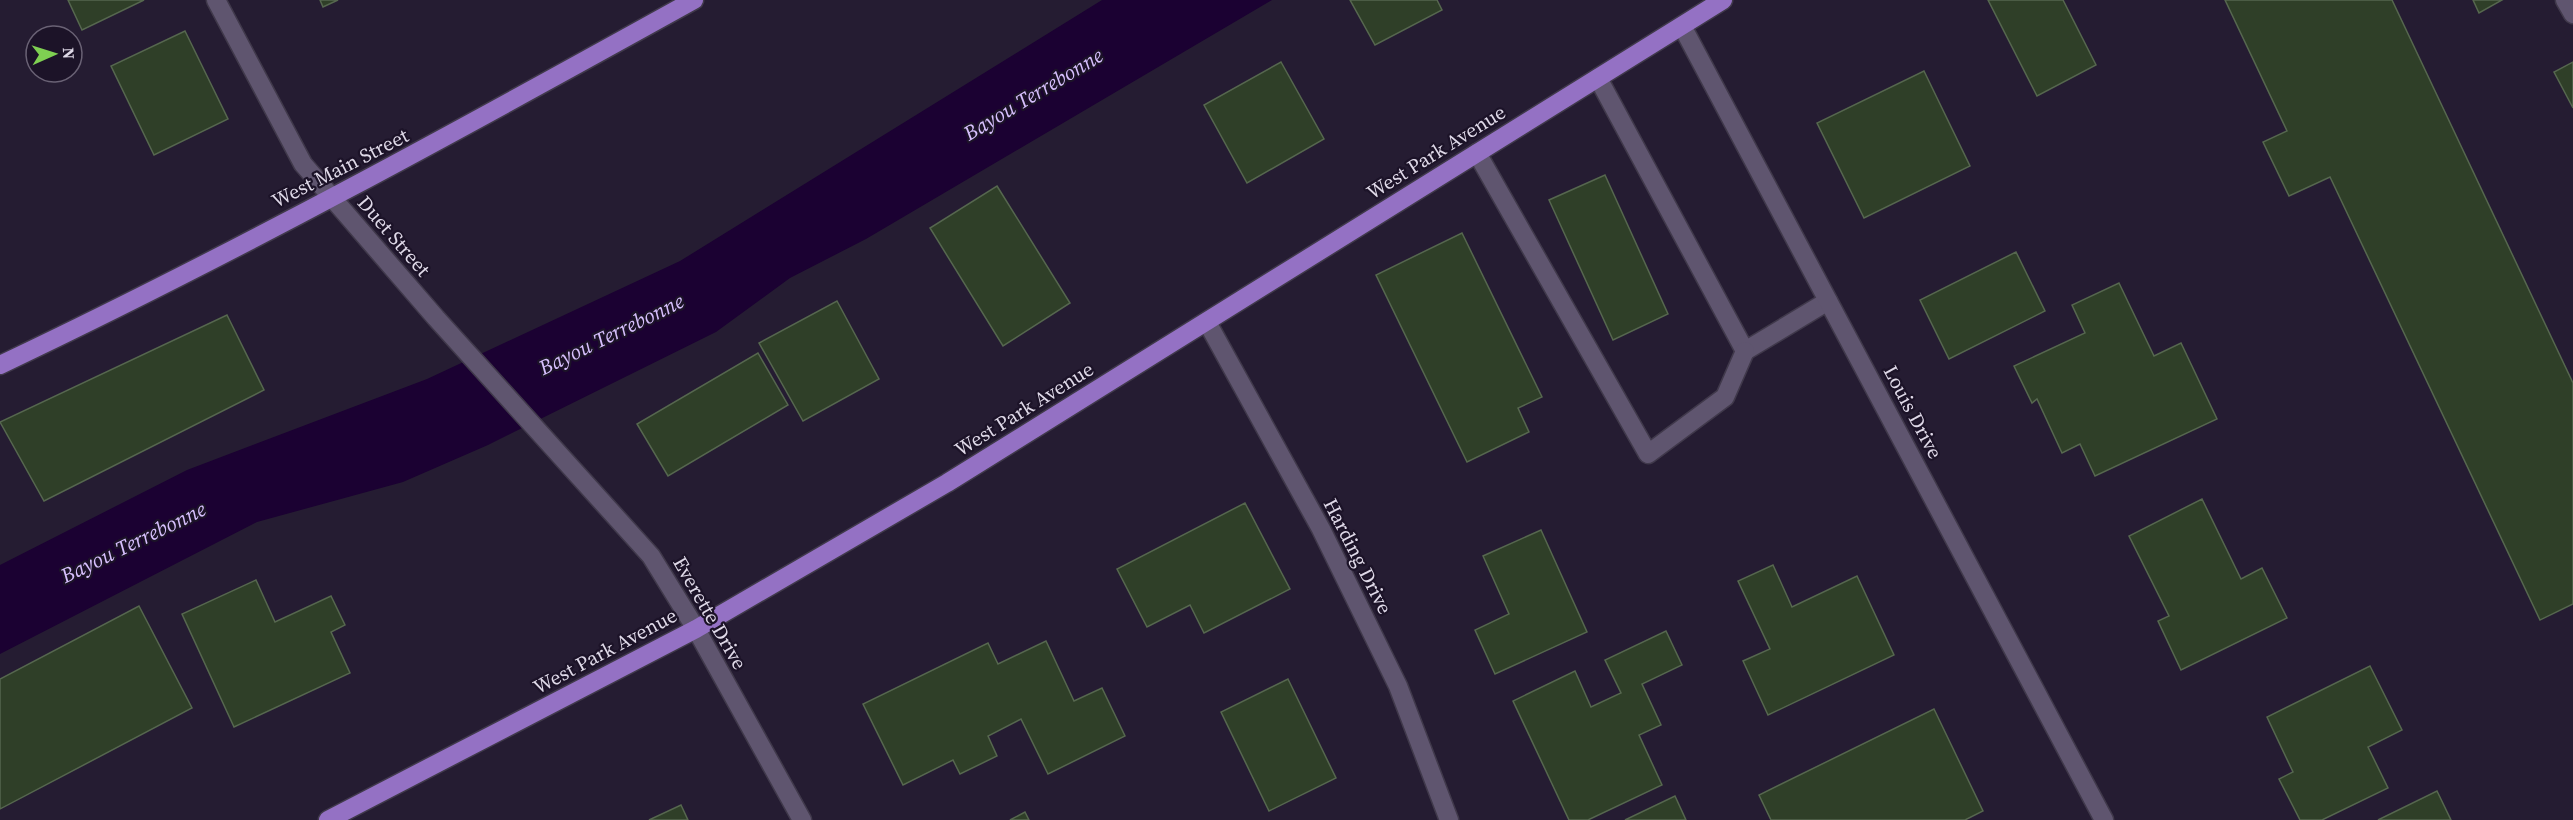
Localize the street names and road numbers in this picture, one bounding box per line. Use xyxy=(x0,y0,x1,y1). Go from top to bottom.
street label: West Park Avenue xyxy=(1361,98,1511,206)
street label: West Main Street xyxy=(267,121,414,215)
street label: Duet Street xyxy=(351,190,437,283)
street label: West Park Avenue xyxy=(949,355,1099,463)
street label: Louis Drive xyxy=(1877,360,1949,464)
street label: Harding Drive xyxy=(1317,493,1399,619)
street label: Everette Drive xyxy=(666,551,754,675)
street label: West Park Avenue xyxy=(528,601,682,701)

